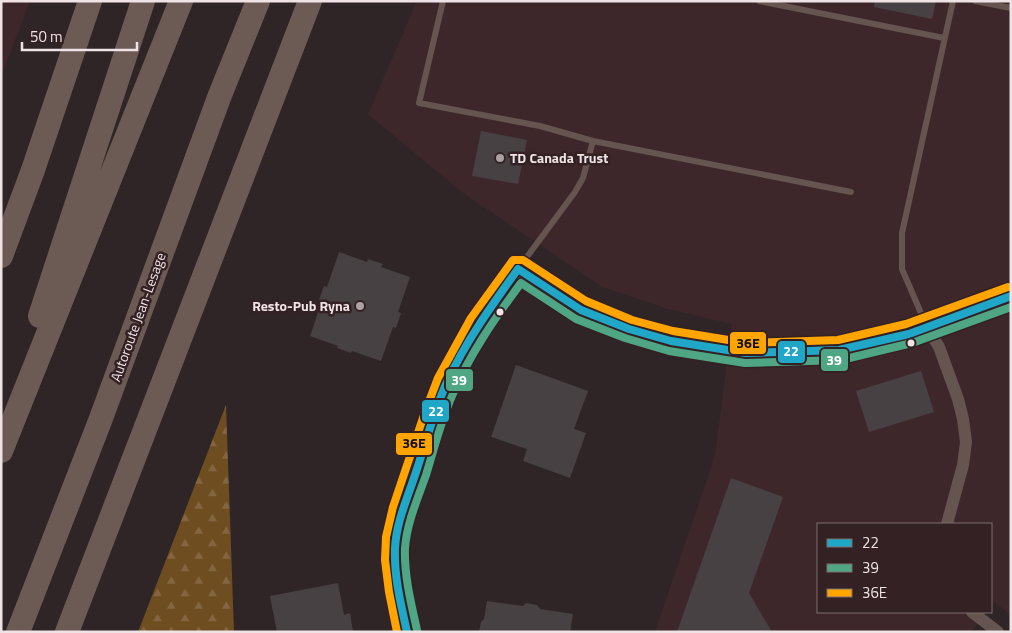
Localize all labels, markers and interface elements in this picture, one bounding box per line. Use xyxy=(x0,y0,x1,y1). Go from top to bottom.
scale bar xyxy=(22,20,138,52)
text: 50 m xyxy=(30,25,63,48)
place label: TD Canada Trust xyxy=(510,147,608,168)
marker: TD Canada Trust xyxy=(494,152,506,164)
street label: Autoroute Jean-Lesage xyxy=(104,249,171,384)
place label: Resto-Pub Ryna xyxy=(252,295,350,316)
marker: Resto-Pub Ryna xyxy=(354,300,366,312)
unlabelled marker xyxy=(495,307,505,317)
line badge: 36E xyxy=(729,331,767,355)
text: 36E xyxy=(736,332,760,353)
unlabelled marker xyxy=(906,338,916,348)
line badge: 22 xyxy=(777,340,806,364)
text: 22 xyxy=(783,340,799,361)
line badge: 39 xyxy=(820,348,849,372)
text: 39 xyxy=(826,349,842,370)
line badge: 39 xyxy=(445,368,474,392)
text: 39 xyxy=(451,369,467,390)
line badge: 22 xyxy=(421,399,450,423)
text: 22 xyxy=(428,400,444,421)
line badge: 36E xyxy=(395,432,433,456)
text: 36E xyxy=(402,432,426,453)
legend xyxy=(817,523,992,613)
text: 22 xyxy=(862,531,879,554)
text: 39 xyxy=(862,556,879,579)
text: 36E xyxy=(862,581,887,604)

